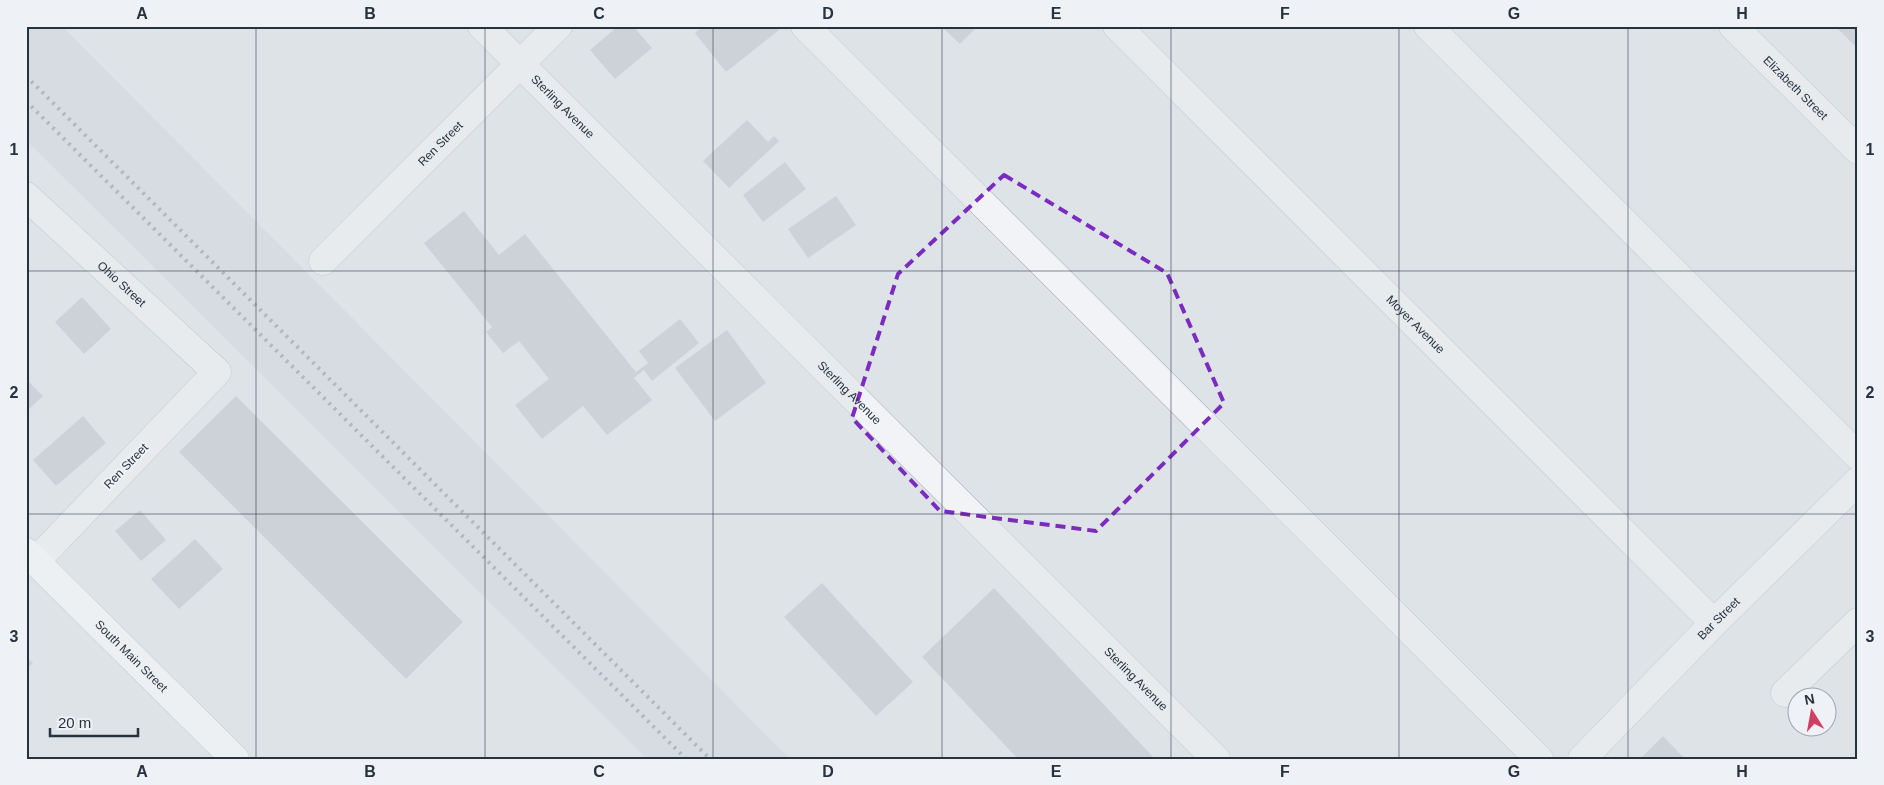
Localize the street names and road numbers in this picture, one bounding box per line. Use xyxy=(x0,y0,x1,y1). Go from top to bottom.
street label: Elizabeth Street xyxy=(1760,53,1831,123)
street label: Sterling Avenue xyxy=(528,72,598,141)
street label: Ren Street xyxy=(415,118,466,169)
street label: Ohio Street xyxy=(94,258,149,310)
street label: Moyer Avenue xyxy=(1383,292,1448,357)
street label: Sterling Avenue xyxy=(815,358,884,428)
street label: Ren Street xyxy=(101,440,151,491)
street label: Bar Street xyxy=(1695,594,1743,643)
street label: South Main Street xyxy=(92,617,171,695)
street label: Sterling Avenue xyxy=(1101,644,1171,714)

